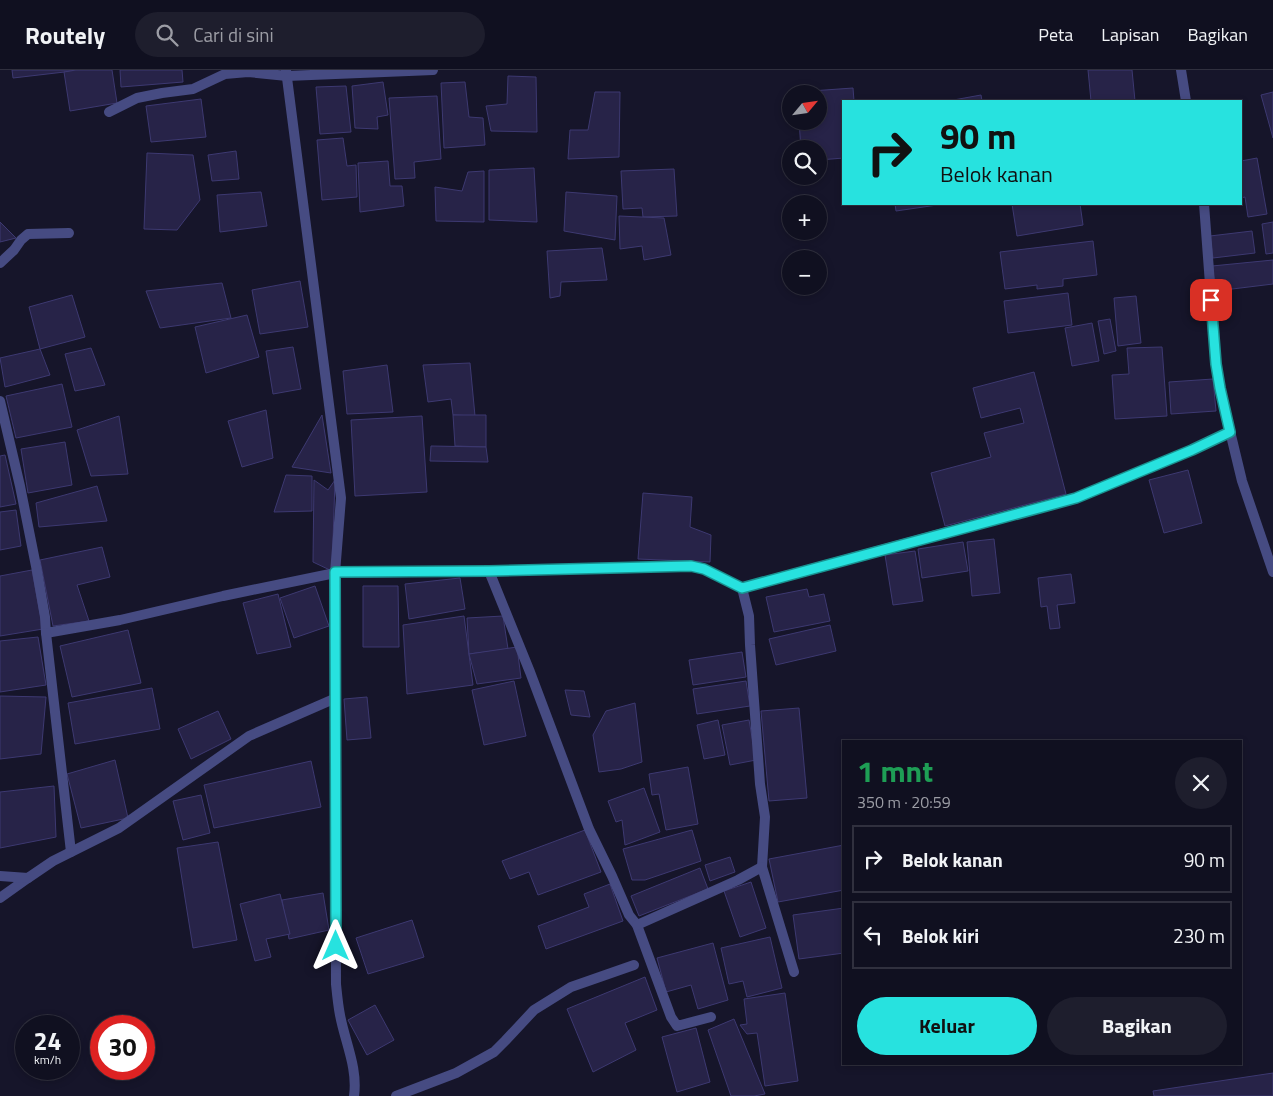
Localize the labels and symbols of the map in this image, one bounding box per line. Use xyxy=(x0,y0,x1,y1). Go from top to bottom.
north arrow xyxy=(782,85,828,130)
pin xyxy=(1190,279,1232,321)
position arrow xyxy=(309,919,361,971)
speed limit sign: 30 xyxy=(90,1015,155,1080)

